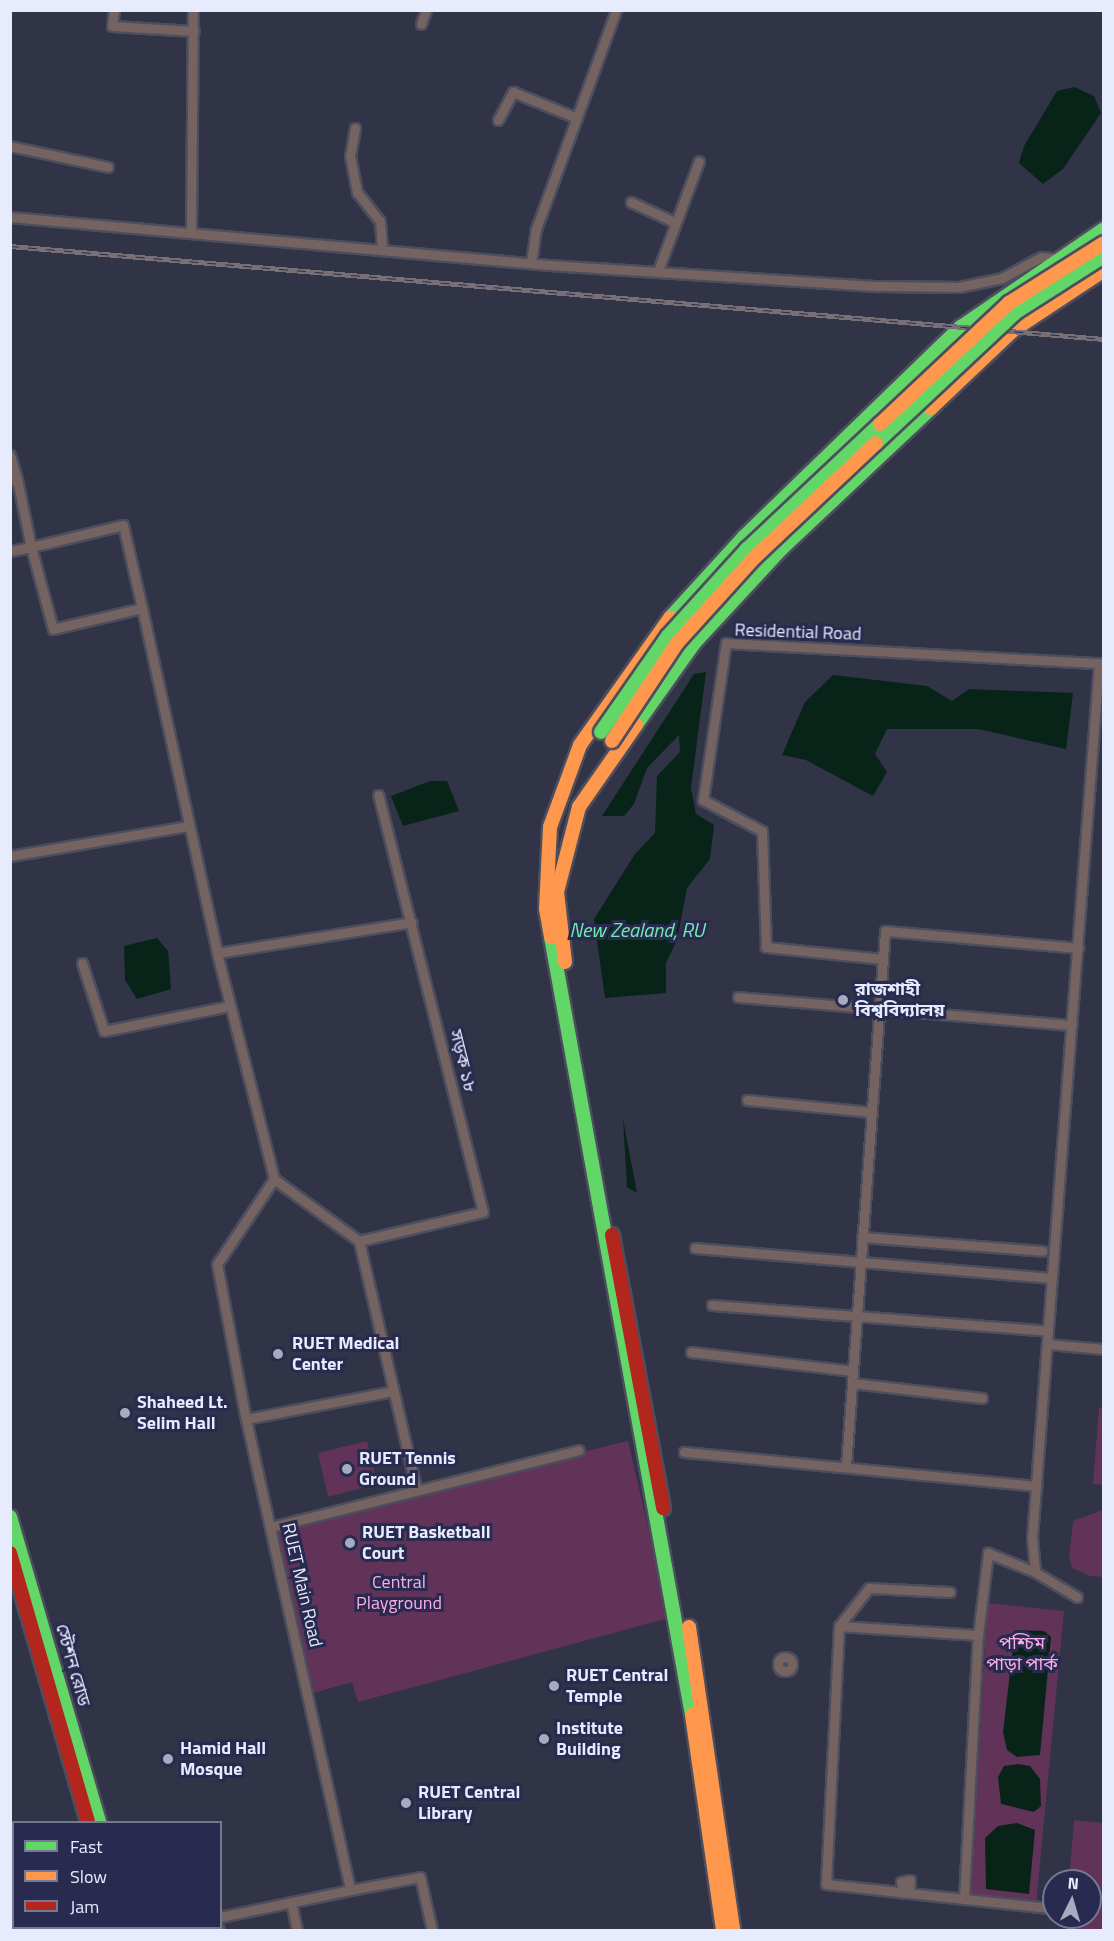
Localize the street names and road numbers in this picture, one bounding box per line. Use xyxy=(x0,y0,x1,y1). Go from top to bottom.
street label: Residential Road xyxy=(734,619,862,645)
street label: সড়ক ১৮ xyxy=(445,1027,481,1095)
street label: RUET Main Road xyxy=(277,1521,327,1649)
street label: স্টেশন রোড xyxy=(51,1621,95,1709)

